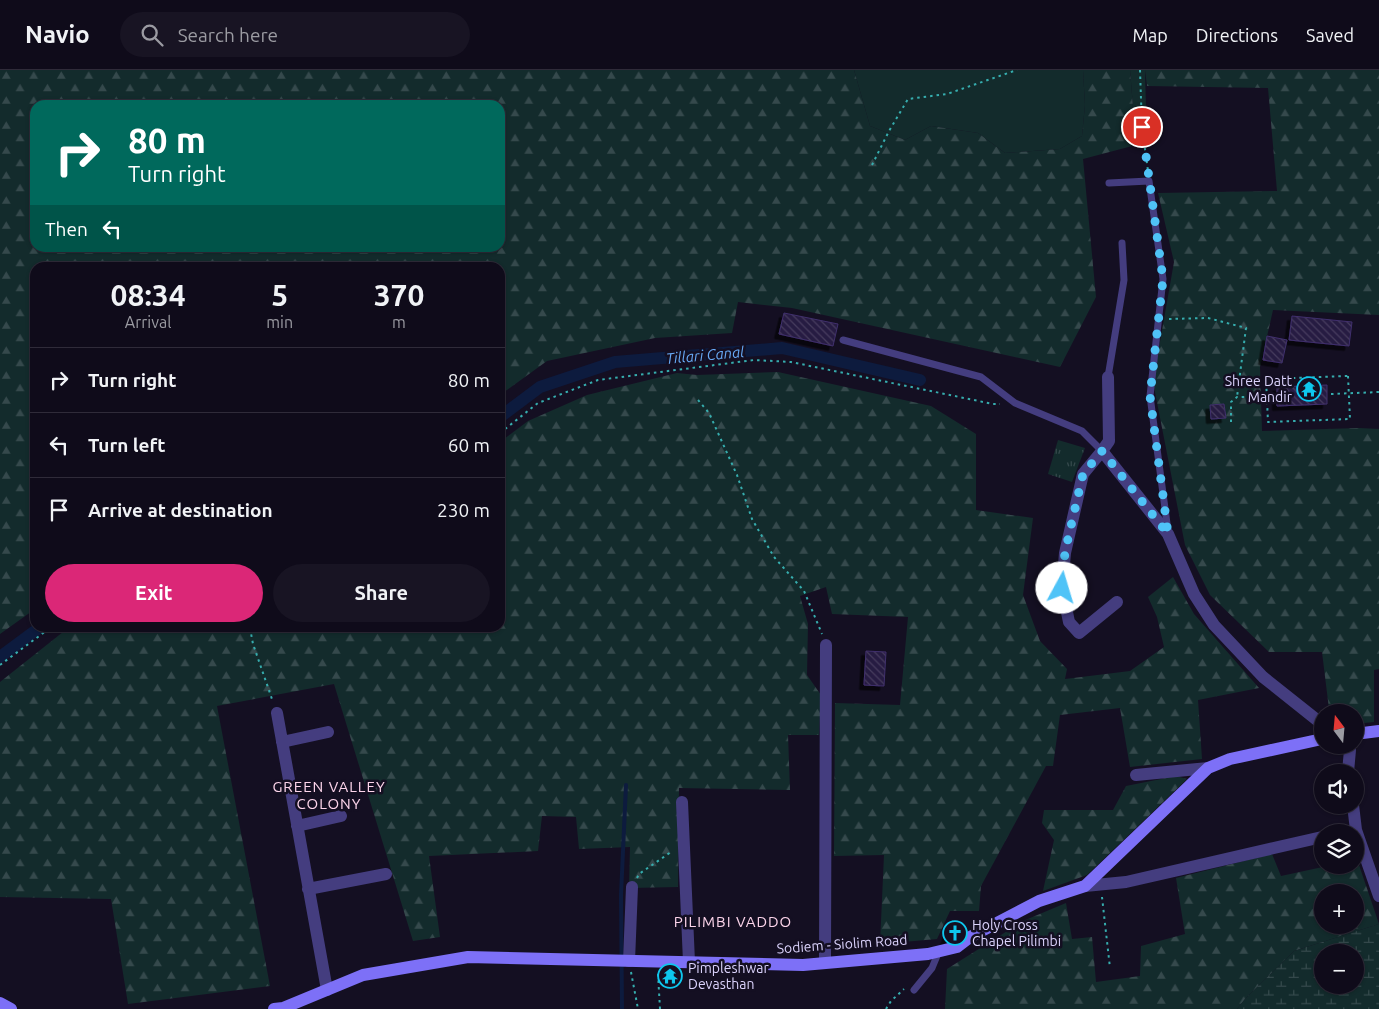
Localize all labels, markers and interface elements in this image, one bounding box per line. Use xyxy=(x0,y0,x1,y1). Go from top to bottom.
search box xyxy=(120,12,470,57)
text: Navio xyxy=(25,21,90,48)
icon: search xyxy=(138,21,166,49)
text: Search here xyxy=(178,24,278,46)
text: Map xyxy=(1132,25,1168,45)
text: Directions xyxy=(1196,25,1278,45)
text: Saved xyxy=(1306,25,1354,45)
pin xyxy=(1121,106,1163,148)
icon: arrive xyxy=(1128,113,1156,141)
icon: right xyxy=(45,120,110,185)
text: 80 m xyxy=(128,120,206,160)
text: Turn right xyxy=(128,161,226,186)
icon: left xyxy=(98,215,126,243)
text: Then xyxy=(45,218,88,240)
text: 08:34 xyxy=(111,278,186,312)
text: 5 xyxy=(271,278,288,312)
text: 370 xyxy=(374,278,424,312)
text: Arrival xyxy=(125,313,171,331)
text: min xyxy=(266,313,293,331)
text: m xyxy=(392,313,406,331)
water label: Tillari Canal xyxy=(665,343,746,367)
icon: right xyxy=(45,366,73,394)
text: Turn right xyxy=(88,369,176,391)
text: 80 m xyxy=(448,369,490,391)
place label: Shree Datt Mandir xyxy=(1225,373,1293,405)
temple icon: Shree Datt Mandir xyxy=(1296,376,1322,402)
icon: left xyxy=(45,431,73,459)
text: Turn left xyxy=(88,434,166,456)
text: 60 m xyxy=(448,434,490,456)
icon: arrive xyxy=(45,496,73,524)
text: Arrive at destination xyxy=(88,499,273,521)
text: 230 m xyxy=(437,499,490,521)
position arrow xyxy=(1035,561,1087,613)
button: Exit xyxy=(45,564,263,622)
button: Share xyxy=(273,564,490,622)
north arrow xyxy=(1314,704,1364,754)
map controls xyxy=(1314,704,1364,994)
button: sound xyxy=(1314,764,1364,814)
district label: GREEN VALLEY COLONY xyxy=(272,778,386,812)
button: layers xyxy=(1314,824,1364,874)
button: + xyxy=(1314,884,1364,934)
district label: PILIMBI VADDO xyxy=(674,913,792,930)
place label: Holy Cross Chapel Pilimbi xyxy=(972,917,1061,949)
church icon: Holy Cross Chapel Pilimbi xyxy=(942,920,968,946)
street label: Sodiem - Siolim Road xyxy=(776,931,908,957)
button: − xyxy=(1314,944,1364,994)
place label: Pimpleshwar Devasthan xyxy=(688,960,770,992)
temple icon: Pimpleshwar Devasthan xyxy=(657,963,683,989)

